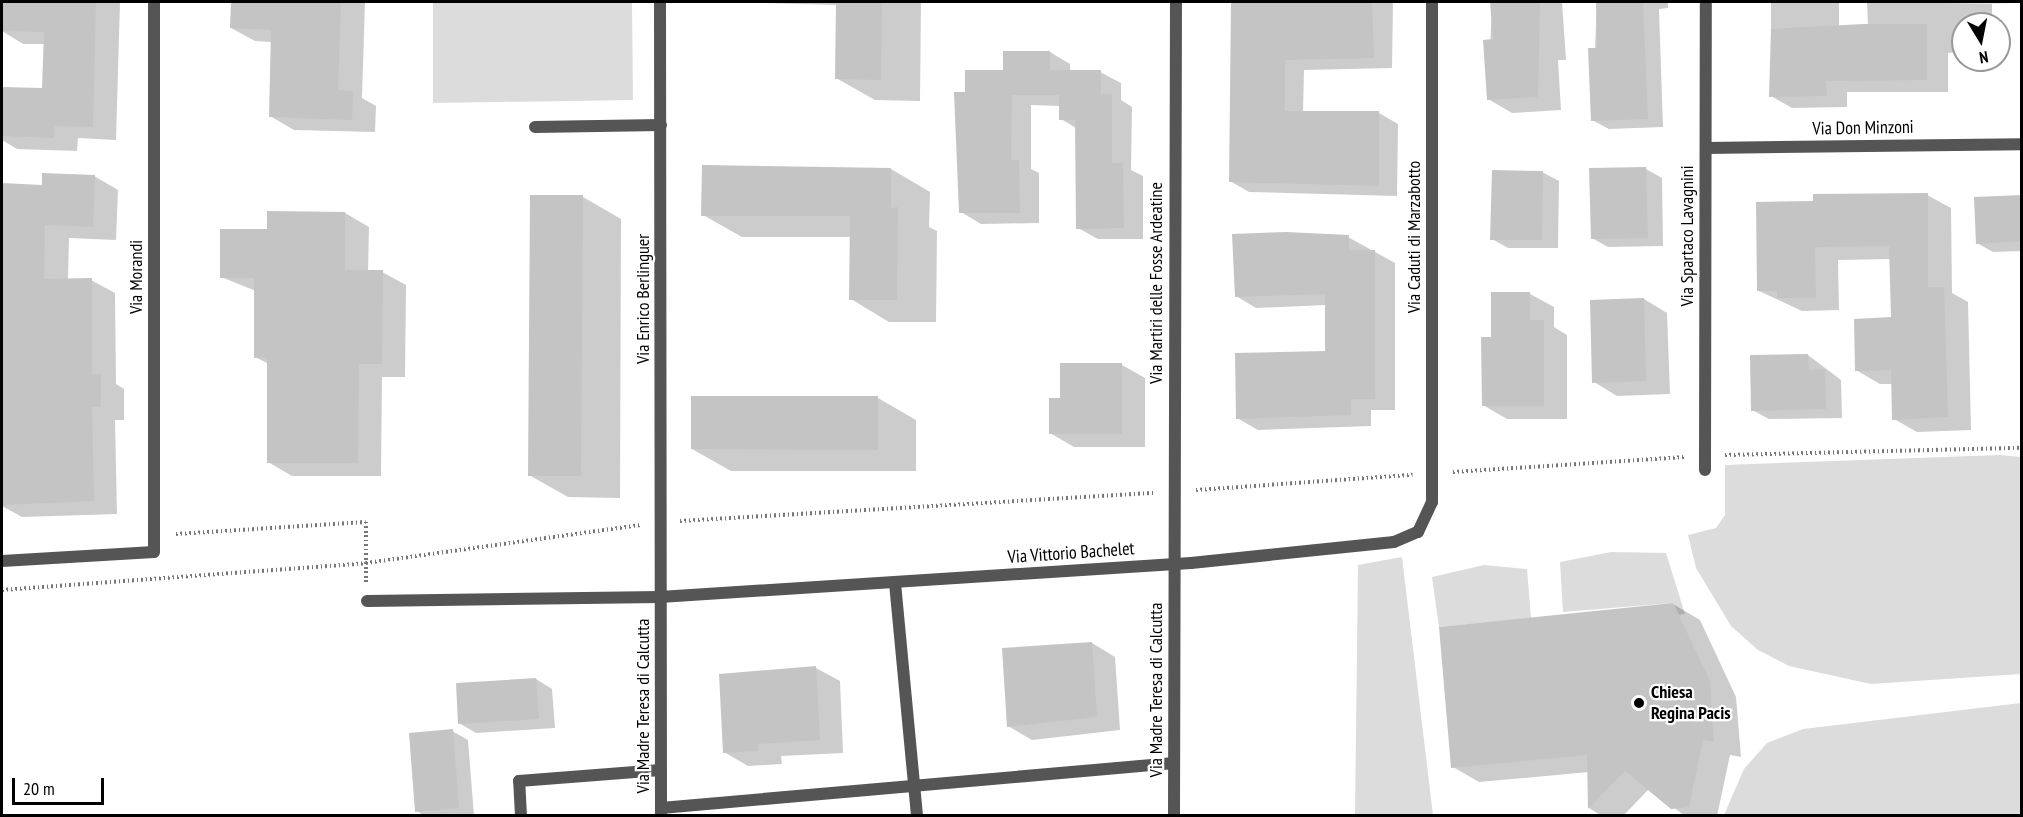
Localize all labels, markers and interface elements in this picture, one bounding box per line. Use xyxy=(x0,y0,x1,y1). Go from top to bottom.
north arrow xyxy=(1951,12,2011,72)
text: N xyxy=(1978,47,1990,68)
street label: Via Don Minzoni xyxy=(1812,116,1914,140)
street label: Via Caduti di Marzabotto xyxy=(1403,161,1425,313)
street label: Via Spartaco Lavagnini xyxy=(1676,165,1698,307)
street label: Via Martiri delle Fosse Ardeatine xyxy=(1145,182,1167,384)
street label: Via Enrico Berlinguer xyxy=(632,234,654,364)
street label: Via Morandi xyxy=(125,240,147,314)
street label: Via Vittorio Bachelet xyxy=(1007,538,1135,568)
street label: Via Madre Teresa di Calcutta xyxy=(1145,602,1167,778)
street label: Via Madre Teresa di Calcutta xyxy=(632,618,654,794)
place label: Chiesa Regina Pacis xyxy=(1651,682,1731,724)
marker: Chiesa Regina Pacis xyxy=(1632,696,1646,710)
scale bar xyxy=(15,766,106,804)
text: 20 m xyxy=(23,777,55,800)

